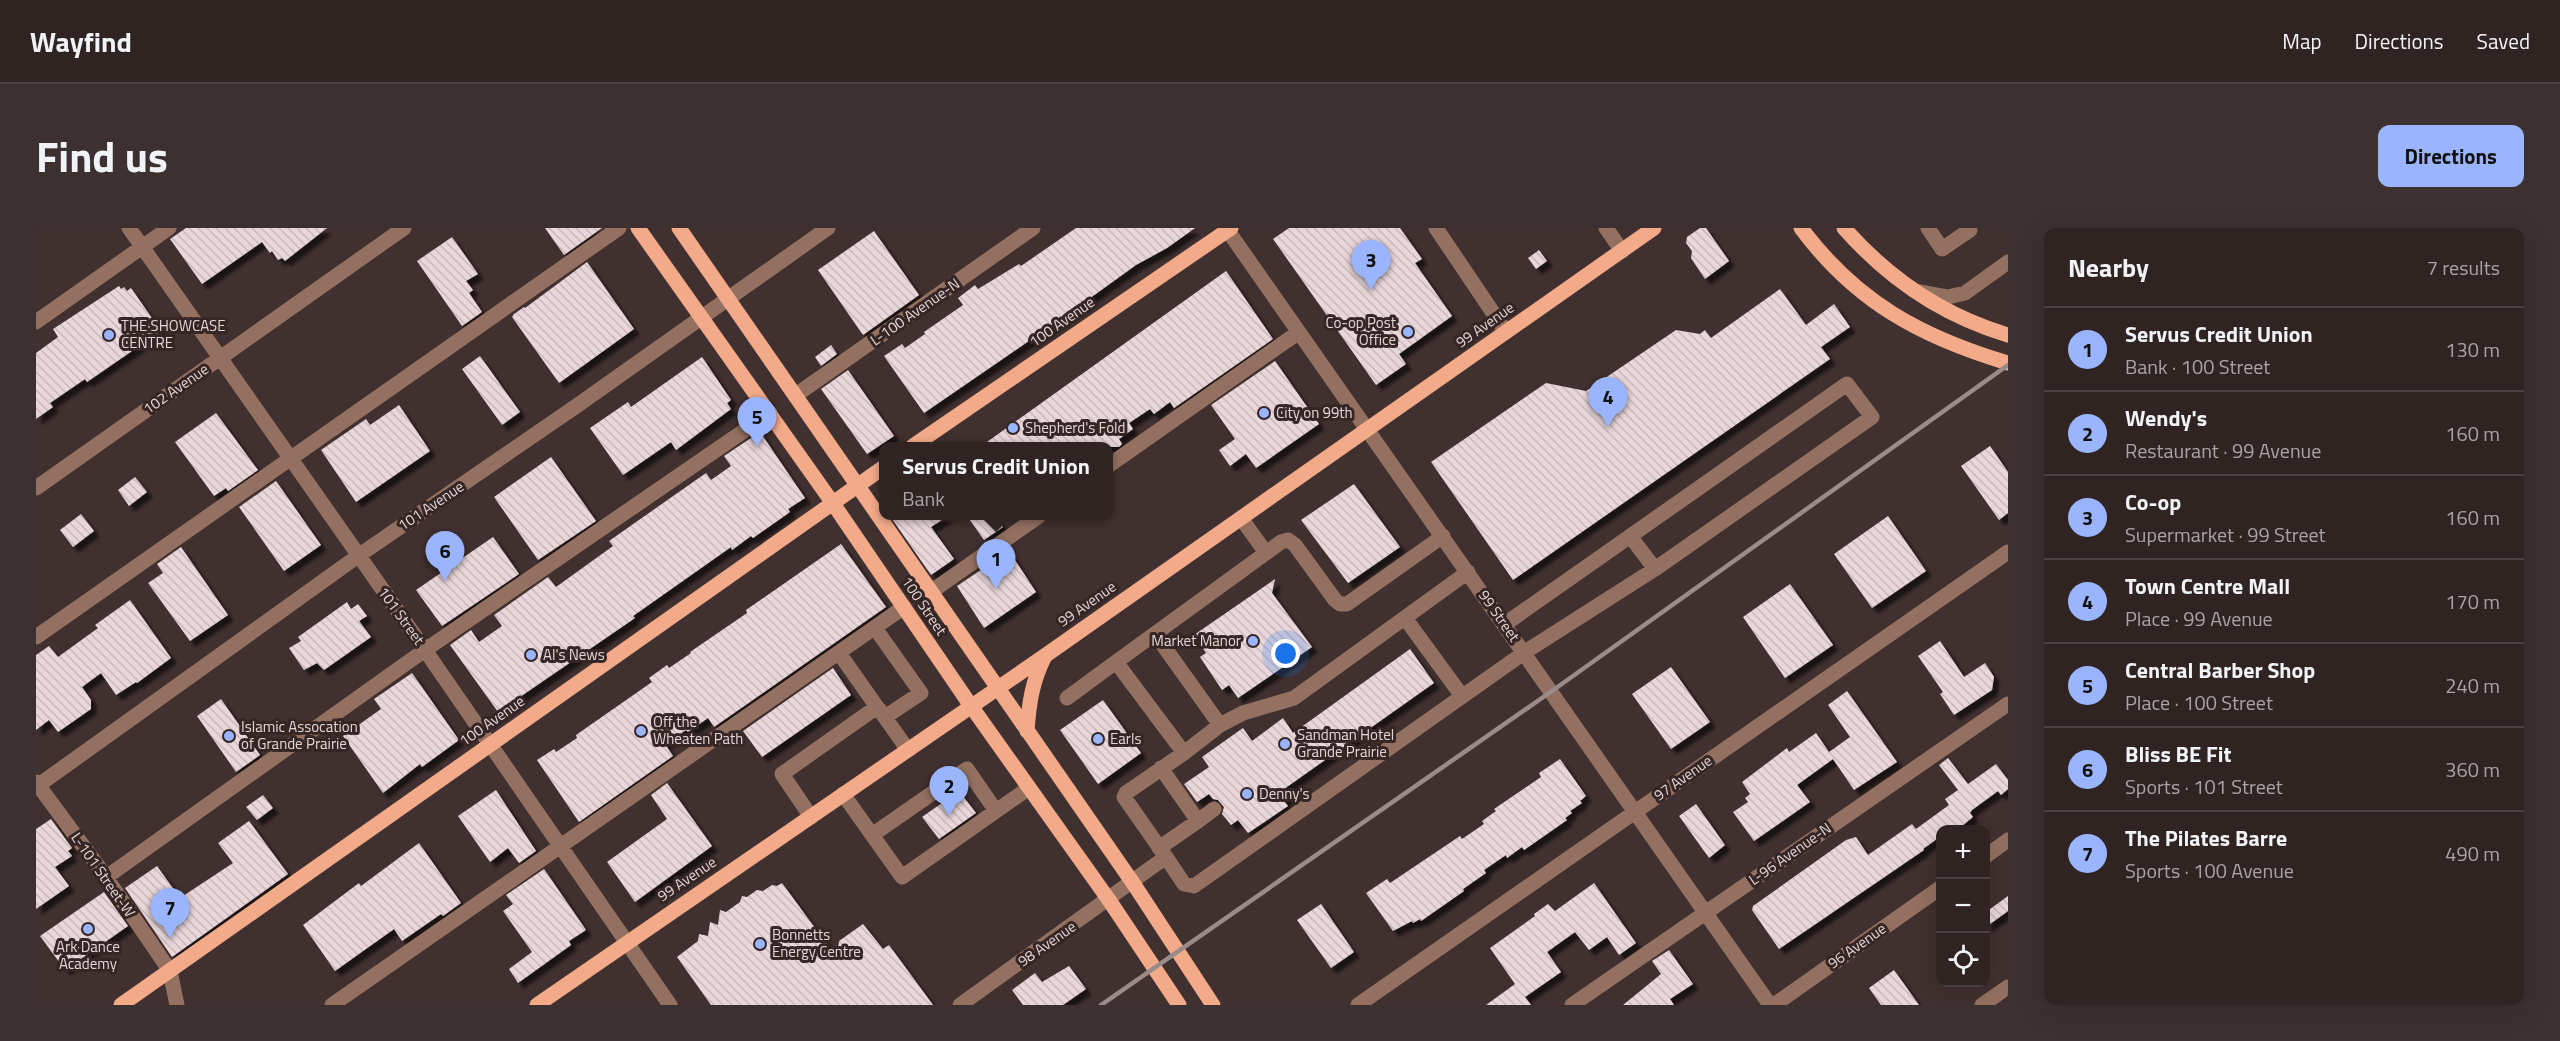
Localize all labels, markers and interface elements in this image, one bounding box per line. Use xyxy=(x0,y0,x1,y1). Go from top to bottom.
text: Wayfind xyxy=(30,20,132,63)
text: Map xyxy=(2282,25,2322,57)
text: Directions xyxy=(2355,25,2444,57)
text: Saved xyxy=(2477,25,2530,57)
text: Find us xyxy=(36,124,168,188)
button: Directions xyxy=(2378,125,2524,187)
pin: 3 xyxy=(1352,241,1390,290)
text: Nearby xyxy=(2068,248,2149,287)
text: 7 results xyxy=(2427,252,2500,283)
street label: L-100 Avenue-N xyxy=(865,272,964,351)
street label: 100 Avenue xyxy=(1024,291,1099,353)
street label: 99 Avenue xyxy=(1451,296,1519,353)
place label: Co-op Post Office xyxy=(1325,311,1397,351)
place label: THE SHOWCASE CENTRE xyxy=(121,314,225,354)
text: Servus Credit Union xyxy=(2125,317,2313,351)
marker: Co-op Post Office xyxy=(1401,325,1415,339)
marker: THE SHOWCASE CENTRE xyxy=(102,328,116,342)
text: 1 xyxy=(2082,334,2093,365)
text: 130 m xyxy=(2445,334,2500,365)
text: Bank · 100 Street xyxy=(2125,351,2270,382)
street label: 102 Avenue xyxy=(138,358,213,420)
pin: 4 xyxy=(1588,378,1628,427)
pin: 5 xyxy=(738,398,776,447)
place label: City on 99th xyxy=(1276,401,1353,424)
text: Wendy's xyxy=(2125,401,2207,435)
marker: City on 99th xyxy=(1257,406,1271,420)
place label: Shepherd's Fold xyxy=(1025,416,1126,439)
text: 2 xyxy=(2082,418,2093,449)
text: 160 m xyxy=(2445,418,2500,449)
marker: Shepherd's Fold xyxy=(1006,421,1020,435)
text: Restaurant · 99 Avenue xyxy=(2125,435,2321,466)
popup xyxy=(879,442,1113,520)
text: Servus Credit Union xyxy=(902,449,1090,483)
street label: 101 Avenue xyxy=(393,475,468,536)
text: Bank xyxy=(902,483,945,514)
text: Co-op xyxy=(2125,485,2181,519)
text: 3 xyxy=(2082,502,2093,533)
text: 160 m xyxy=(2445,502,2500,533)
text: Supermarket · 99 Street xyxy=(2125,519,2326,550)
pin: 6 xyxy=(426,532,464,581)
pin: 1 xyxy=(976,540,1016,589)
text: Town Centre Mall xyxy=(2125,569,2290,603)
street label: 100 Street xyxy=(896,571,953,641)
street label: 99 Avenue xyxy=(1053,575,1121,632)
street label: 101 Street xyxy=(372,582,431,650)
street label: 99 Street xyxy=(1473,585,1526,647)
text: 4 xyxy=(2082,586,2093,617)
text: 170 m xyxy=(2445,586,2500,617)
text: Place · 99 Avenue xyxy=(2125,603,2273,634)
place label: Market Manor xyxy=(1151,629,1241,652)
marker: Market Manor xyxy=(1246,634,1260,648)
your location xyxy=(1271,639,1300,668)
place label: Al's News xyxy=(543,643,605,666)
marker: Al's News xyxy=(524,648,538,662)
text: Central Barber Shop xyxy=(2125,653,2315,687)
text: 5 xyxy=(2082,670,2093,701)
text: 240 m xyxy=(2445,670,2500,701)
text: Place · 100 Street xyxy=(2125,687,2273,718)
street label: 100 Avenue xyxy=(454,690,529,752)
place label: Off the Wheaten Path xyxy=(653,710,743,750)
place label: Islamic Assocation of Grande Prairie xyxy=(241,715,358,755)
place label: Sandman Hotel Grande Prairie xyxy=(1297,723,1394,763)
marker: Off the Wheaten Path xyxy=(634,724,648,738)
place label: Earls xyxy=(1110,727,1141,750)
marker: Islamic Assocation of Grande Prairie xyxy=(222,729,236,743)
marker: Earls xyxy=(1091,732,1105,746)
marker: Sandman Hotel Grande Prairie xyxy=(1278,737,1292,751)
text: Bliss BE Fit xyxy=(2125,737,2231,771)
street label: 97 Avenue xyxy=(1649,749,1717,806)
text: 6 xyxy=(2082,754,2093,785)
text: 360 m xyxy=(2445,754,2500,785)
pin: 2 xyxy=(930,766,968,816)
text: Sports · 101 Street xyxy=(2125,771,2283,802)
place label: Denny's xyxy=(1259,782,1310,805)
marker: Denny's xyxy=(1240,787,1254,801)
street label: L-96 Avenue-N xyxy=(1744,817,1836,891)
text: The Pilates Barre xyxy=(2125,821,2287,855)
map controls xyxy=(1936,825,1990,987)
button: + xyxy=(1936,825,1990,879)
street label: L-101 Street-W xyxy=(66,828,141,922)
text: 7 xyxy=(2082,838,2093,869)
text: 490 m xyxy=(2445,838,2500,869)
street label: 99 Avenue xyxy=(653,850,721,907)
text: Sports · 100 Avenue xyxy=(2125,855,2294,886)
button: − xyxy=(1936,879,1990,933)
pin: 7 xyxy=(150,888,190,938)
street label: 98 Avenue xyxy=(1013,915,1081,972)
street label: 96 Avenue xyxy=(1823,917,1891,974)
marker: Ark Dance Academy xyxy=(81,922,95,936)
place label: Bonnetts Energy Centre xyxy=(772,923,861,963)
button: locate xyxy=(1936,933,1990,987)
place label: Ark Dance Academy xyxy=(56,935,120,975)
marker: Bonnetts Energy Centre xyxy=(753,937,767,951)

